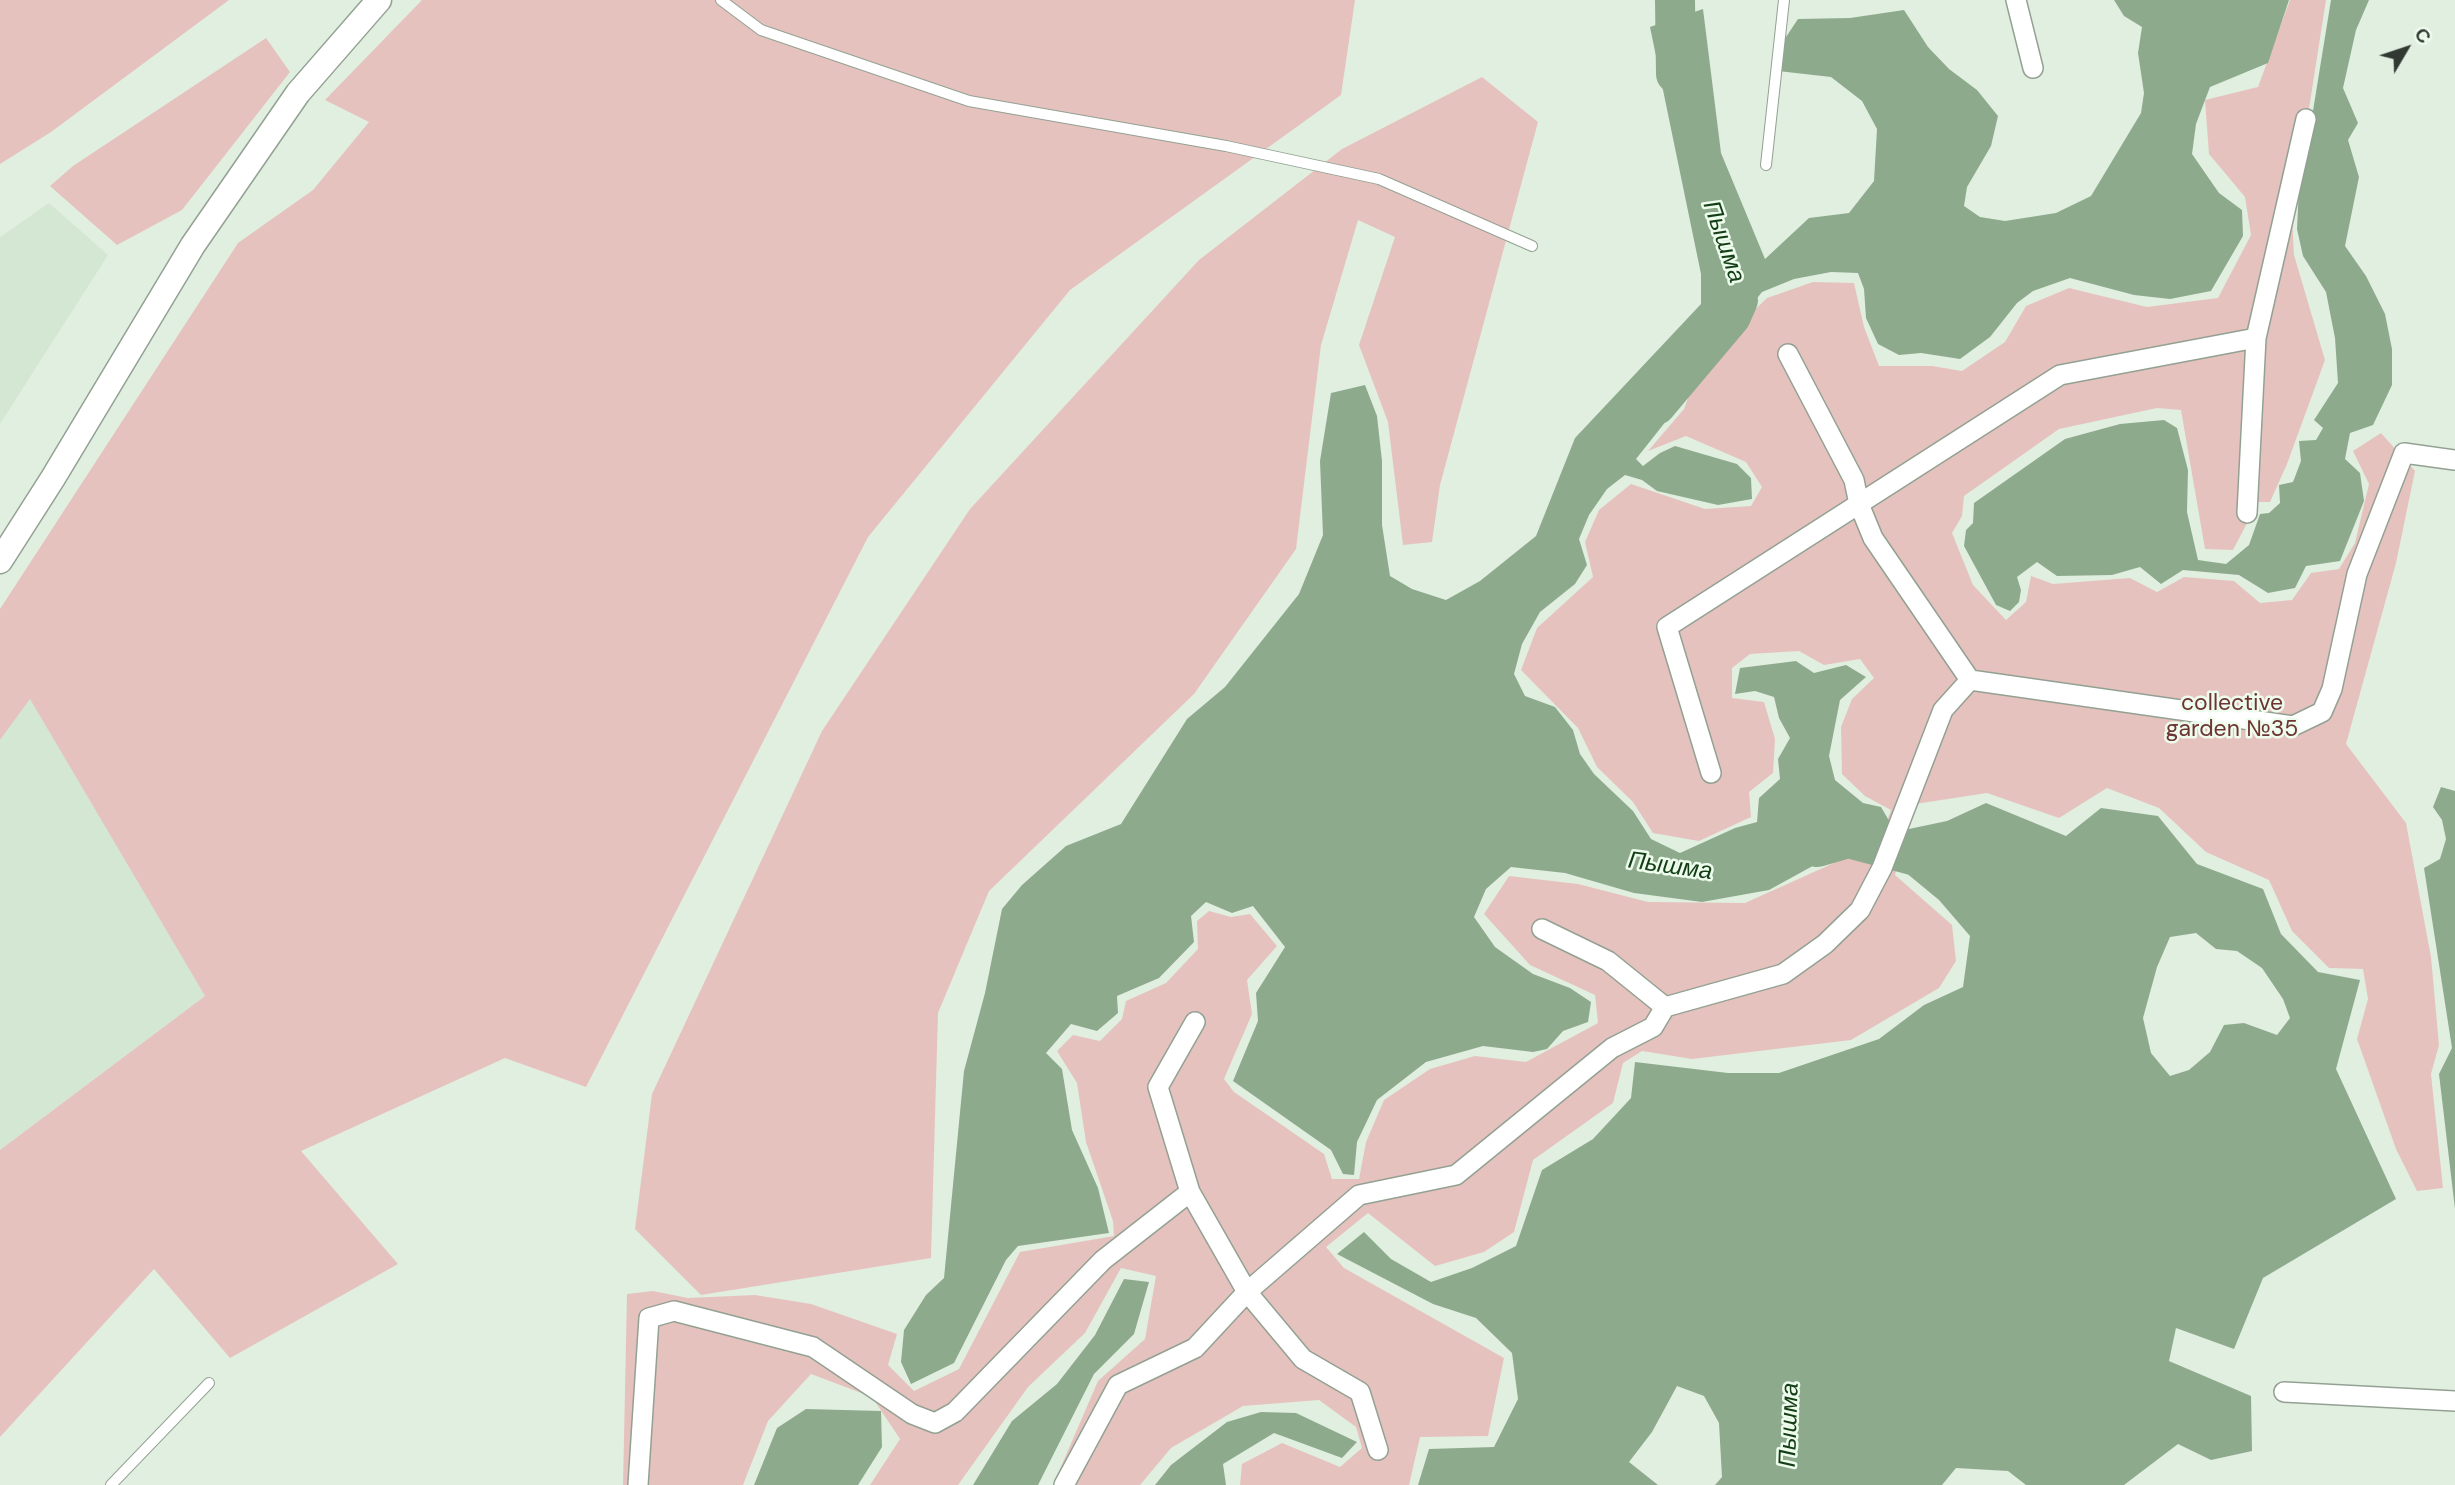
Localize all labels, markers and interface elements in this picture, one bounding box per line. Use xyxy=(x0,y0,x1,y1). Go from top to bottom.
north arrow xyxy=(2371,14,2441,84)
text: С xyxy=(2409,22,2437,49)
water label: Пышма xyxy=(1696,197,1750,287)
park label: collective garden №35 xyxy=(2166,690,2298,744)
water label: Пышма xyxy=(1626,847,1714,887)
water label: Пышма xyxy=(1774,1382,1806,1468)

